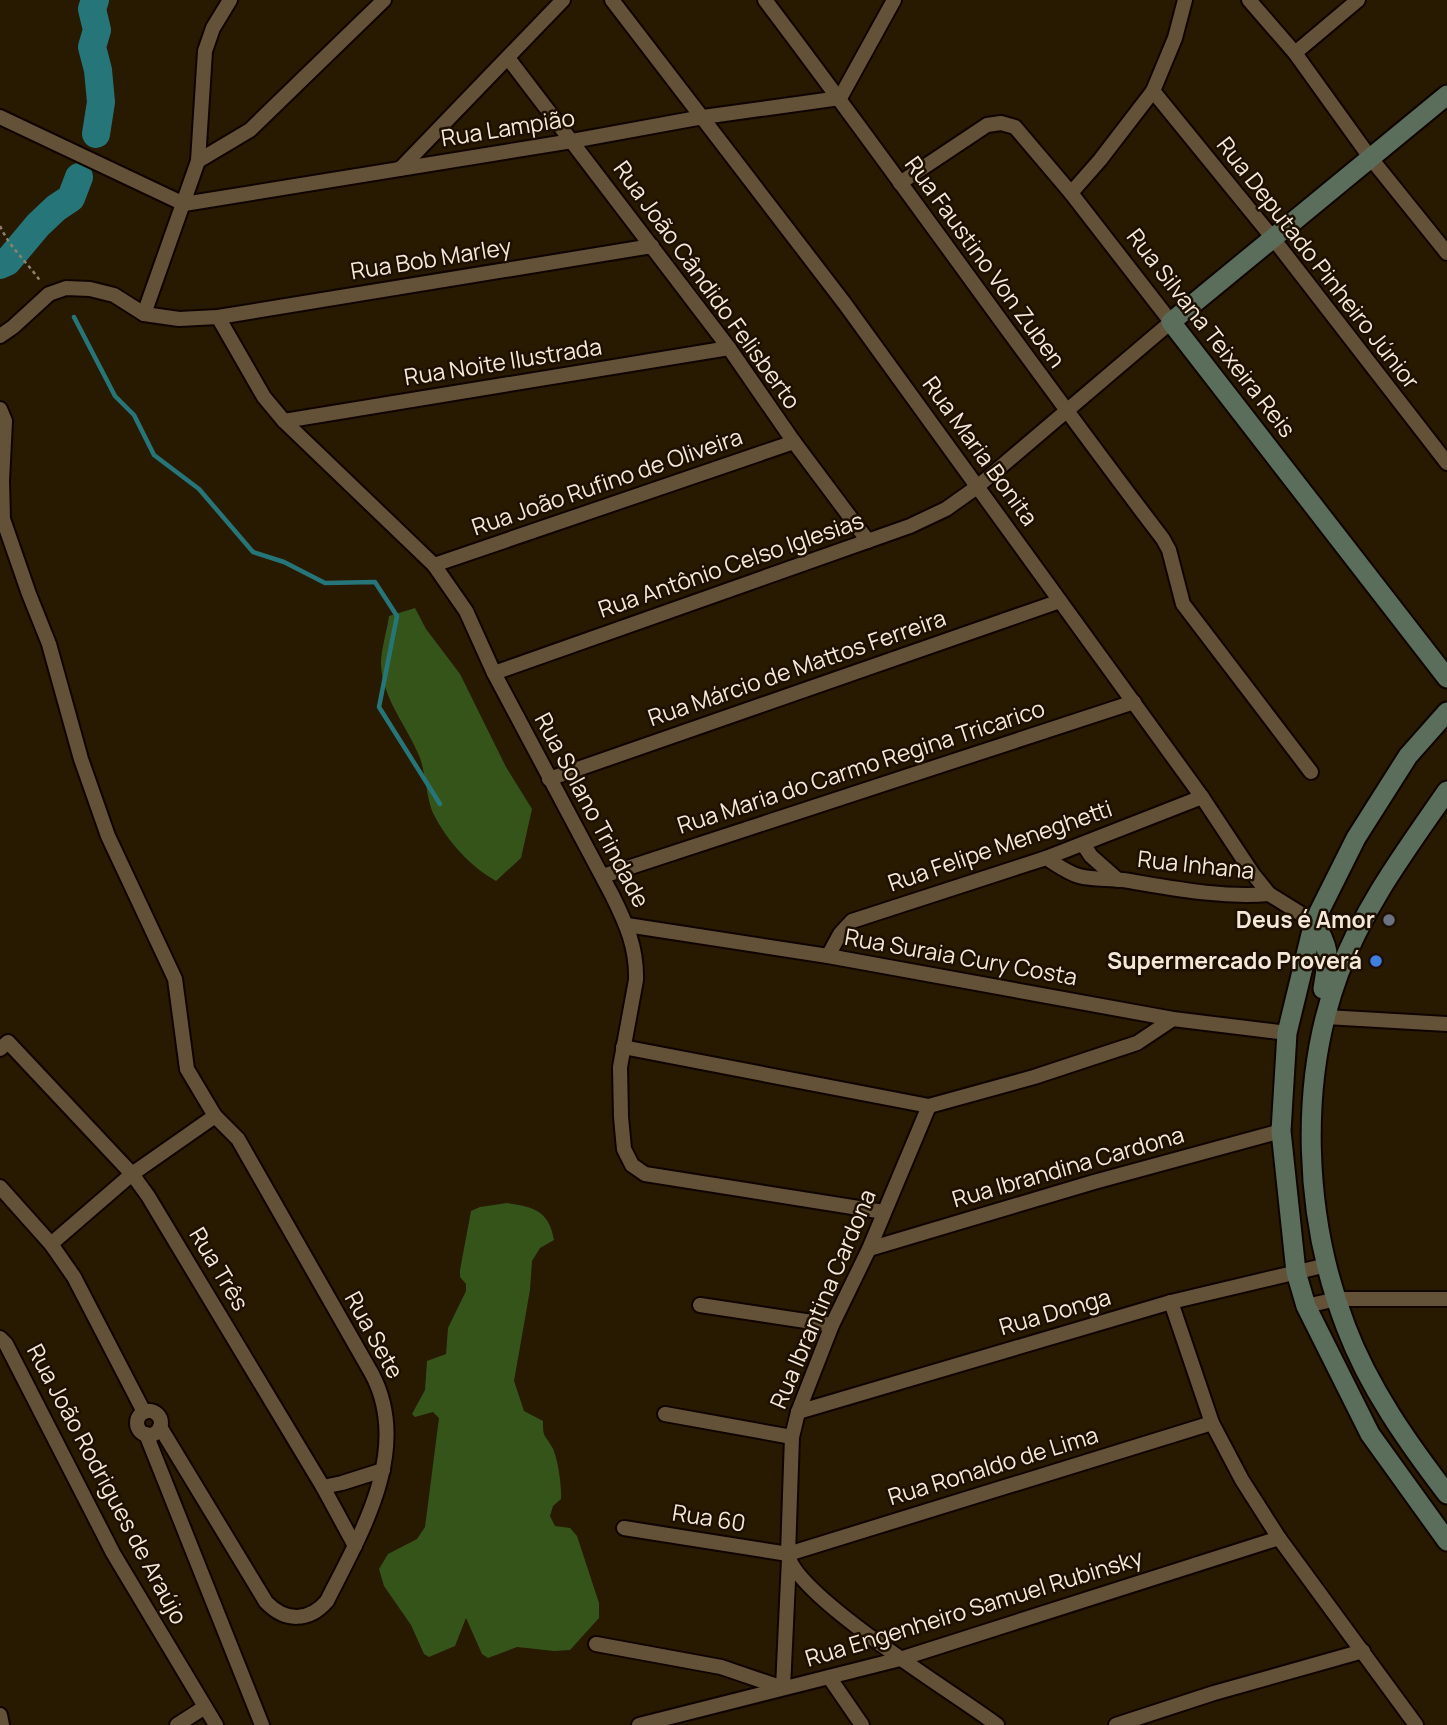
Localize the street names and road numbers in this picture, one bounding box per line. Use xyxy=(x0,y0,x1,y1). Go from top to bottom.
street label: Rua Lampião xyxy=(439,101,577,153)
street label: Rua Deputado Pinheiro Júnior xyxy=(1210,130,1427,395)
street label: Rua Faustino Von Zuben xyxy=(898,149,1073,374)
street label: Rua João Cândido Felisberto xyxy=(607,154,809,415)
street label: Rua Silvana Teixeira Reis xyxy=(1120,221,1304,444)
street label: Rua Bob Marley xyxy=(348,229,514,287)
street label: Rua Noite Ilustrada xyxy=(402,330,604,392)
street label: Rua Maria Bonita xyxy=(916,369,1046,532)
street label: Rua João Rufino de Oliveira xyxy=(467,420,746,542)
street label: Rua Antônio Celso Iglesias xyxy=(594,504,868,625)
street label: Rua Márcio de Mattos Ferreira xyxy=(643,601,950,733)
street label: Rua Maria do Carmo Regina Tricarico xyxy=(673,691,1049,841)
street label: Rua Solano Trindade xyxy=(528,706,658,913)
street label: Rua Felipe Meneghetti xyxy=(883,792,1116,898)
street label: Rua Inhana xyxy=(1136,842,1256,886)
street label: Rua Suraia Cury Costa xyxy=(842,920,1080,992)
street label: Rua Ibrandina Cardona xyxy=(948,1118,1187,1214)
street label: Rua Ibrantina Cardona xyxy=(761,1184,883,1413)
street label: Rua Três xyxy=(182,1221,257,1316)
street label: Rua Donga xyxy=(995,1280,1114,1342)
street label: Rua Sete xyxy=(338,1285,412,1384)
street label: Rua João Rodrigues de Araújo xyxy=(20,1338,196,1629)
street label: Rua Ronaldo de Lima xyxy=(884,1418,1102,1512)
street label: Rua 60 xyxy=(670,1495,748,1539)
street label: Rua Engenheiro Samuel Rubinsky xyxy=(801,1540,1146,1674)

